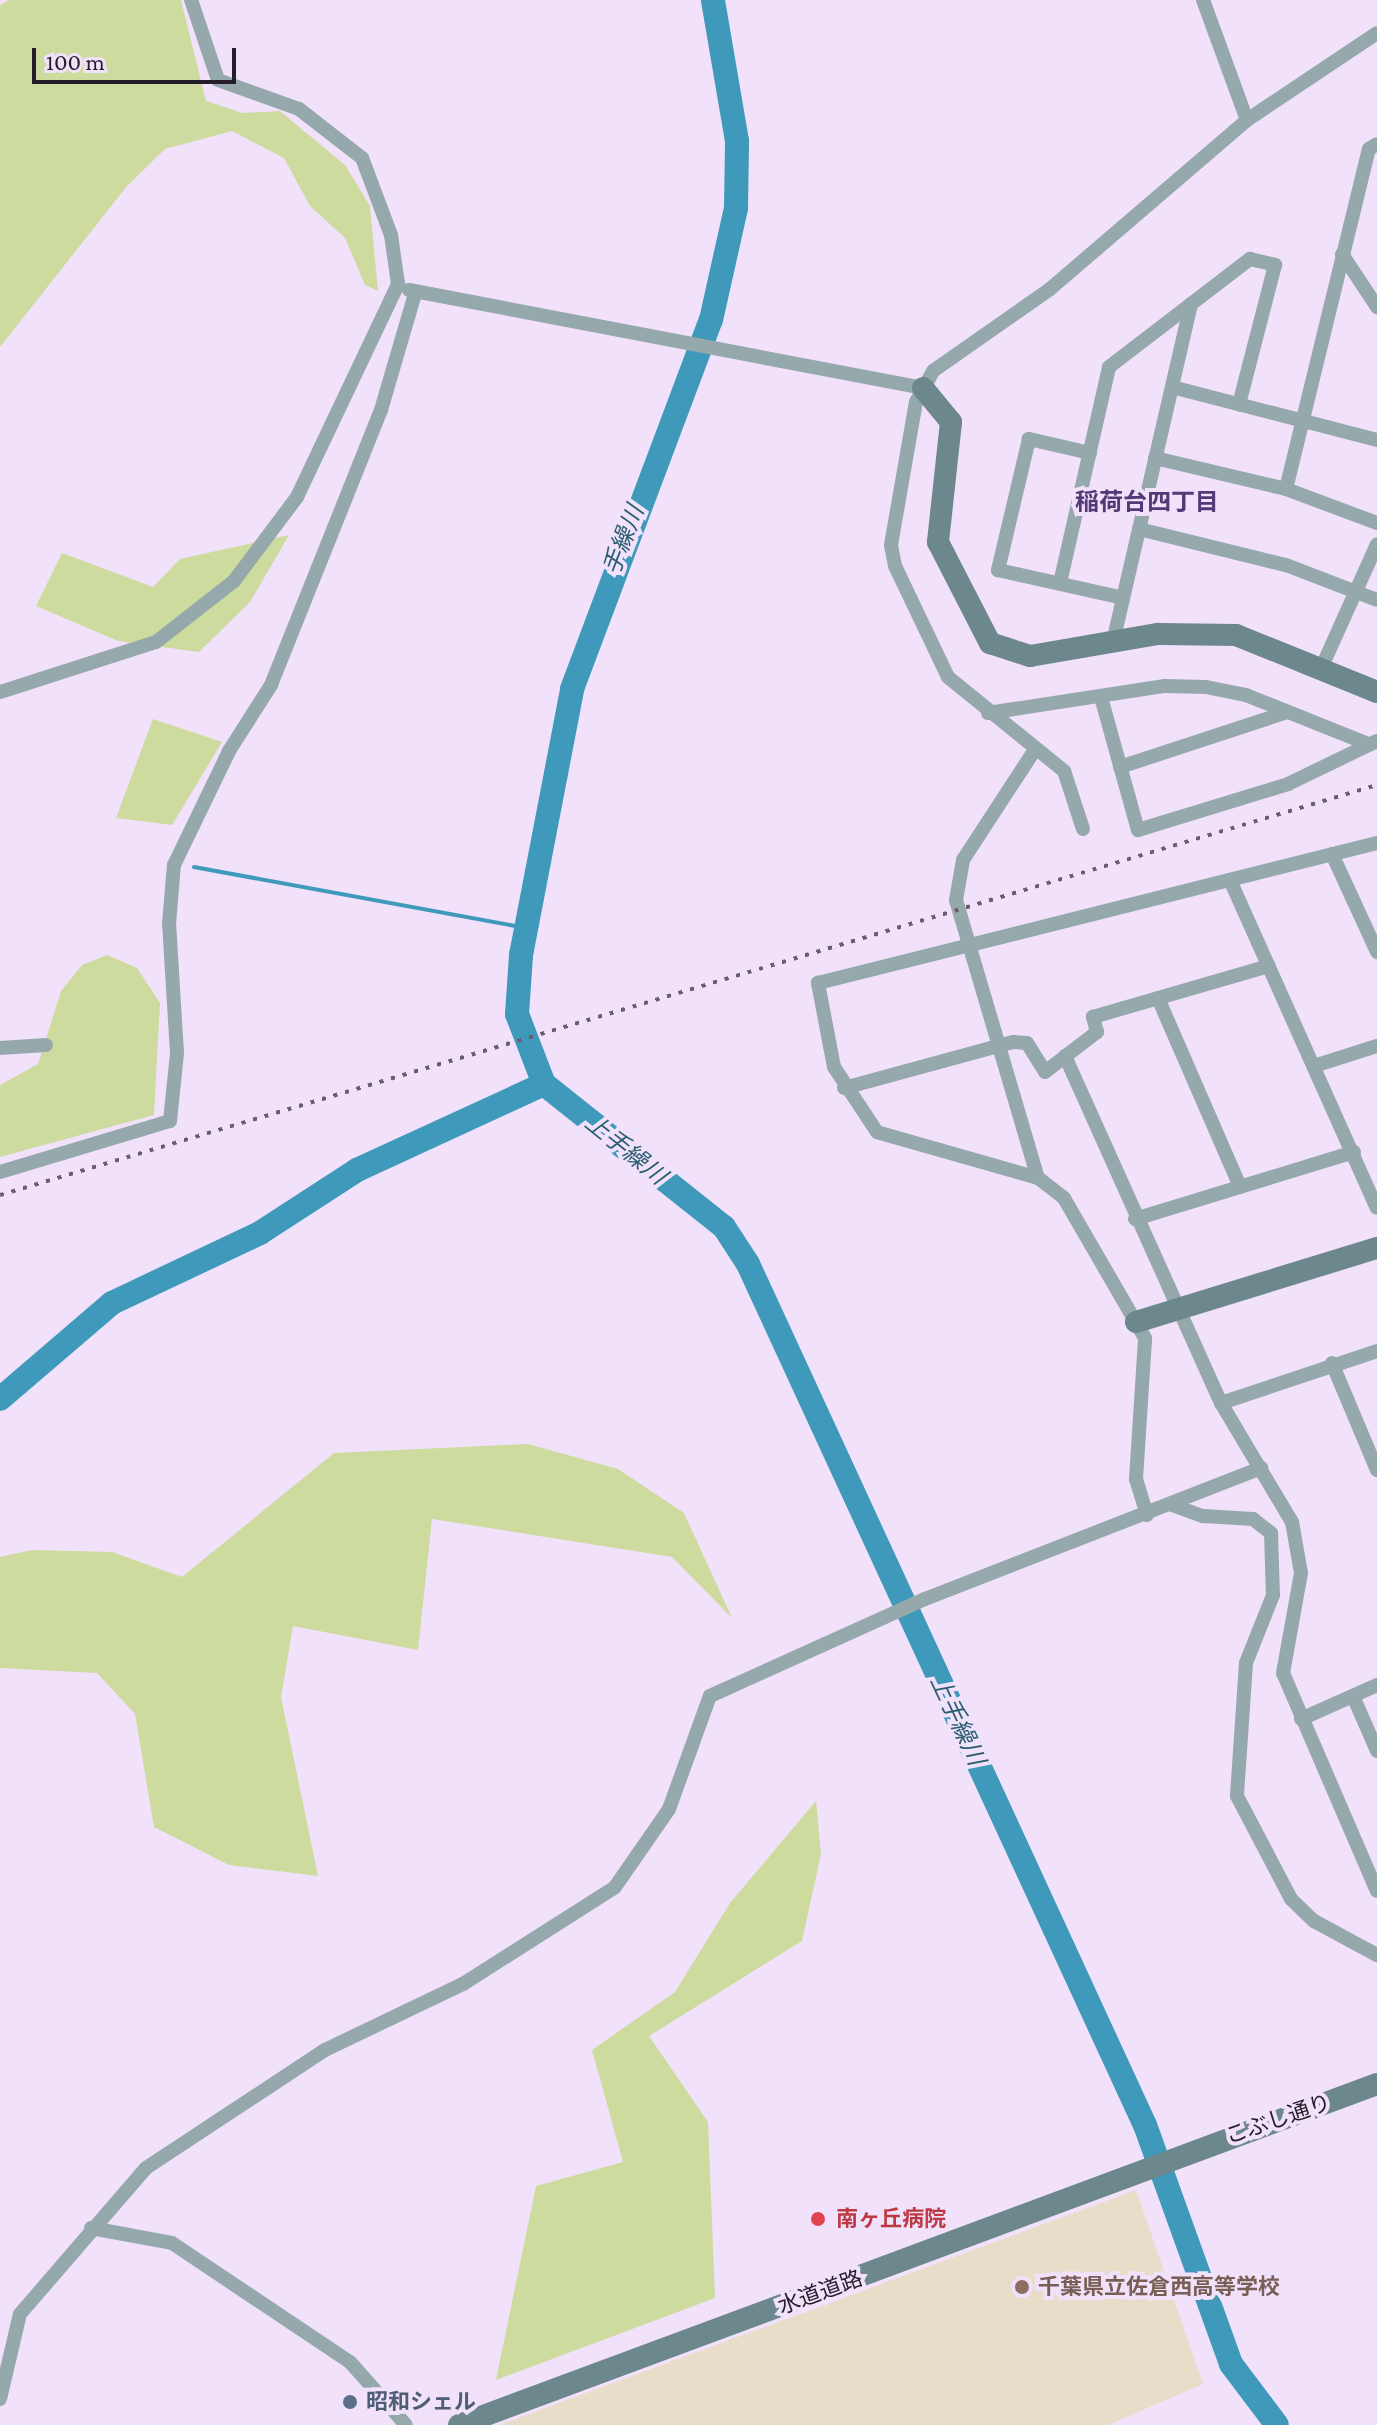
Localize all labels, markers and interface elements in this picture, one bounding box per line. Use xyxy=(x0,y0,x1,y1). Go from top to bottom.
scale bar xyxy=(36,32,240,82)
text: 100 m xyxy=(46,48,105,75)
district label: 稲荷台四丁目 xyxy=(1075,488,1219,516)
water label: 手繰川 xyxy=(597,501,649,579)
water label: 上手繰川 xyxy=(580,1108,672,1190)
water label: 上手繰川 xyxy=(925,1670,991,1770)
street label: こぶし通り xyxy=(1222,2089,1334,2149)
place label: 南ヶ丘病院 xyxy=(836,2206,946,2232)
marker: 南ヶ丘病院 xyxy=(807,2208,829,2230)
street label: 水道道路 xyxy=(774,2265,866,2319)
place label: 千葉県立佐倉西高等学校 xyxy=(1038,2274,1280,2300)
marker: 千葉県立佐倉西高等学校 xyxy=(1013,2278,1031,2296)
place label: 昭和シェル xyxy=(366,2389,476,2415)
marker: 昭和シェル xyxy=(341,2393,359,2411)

